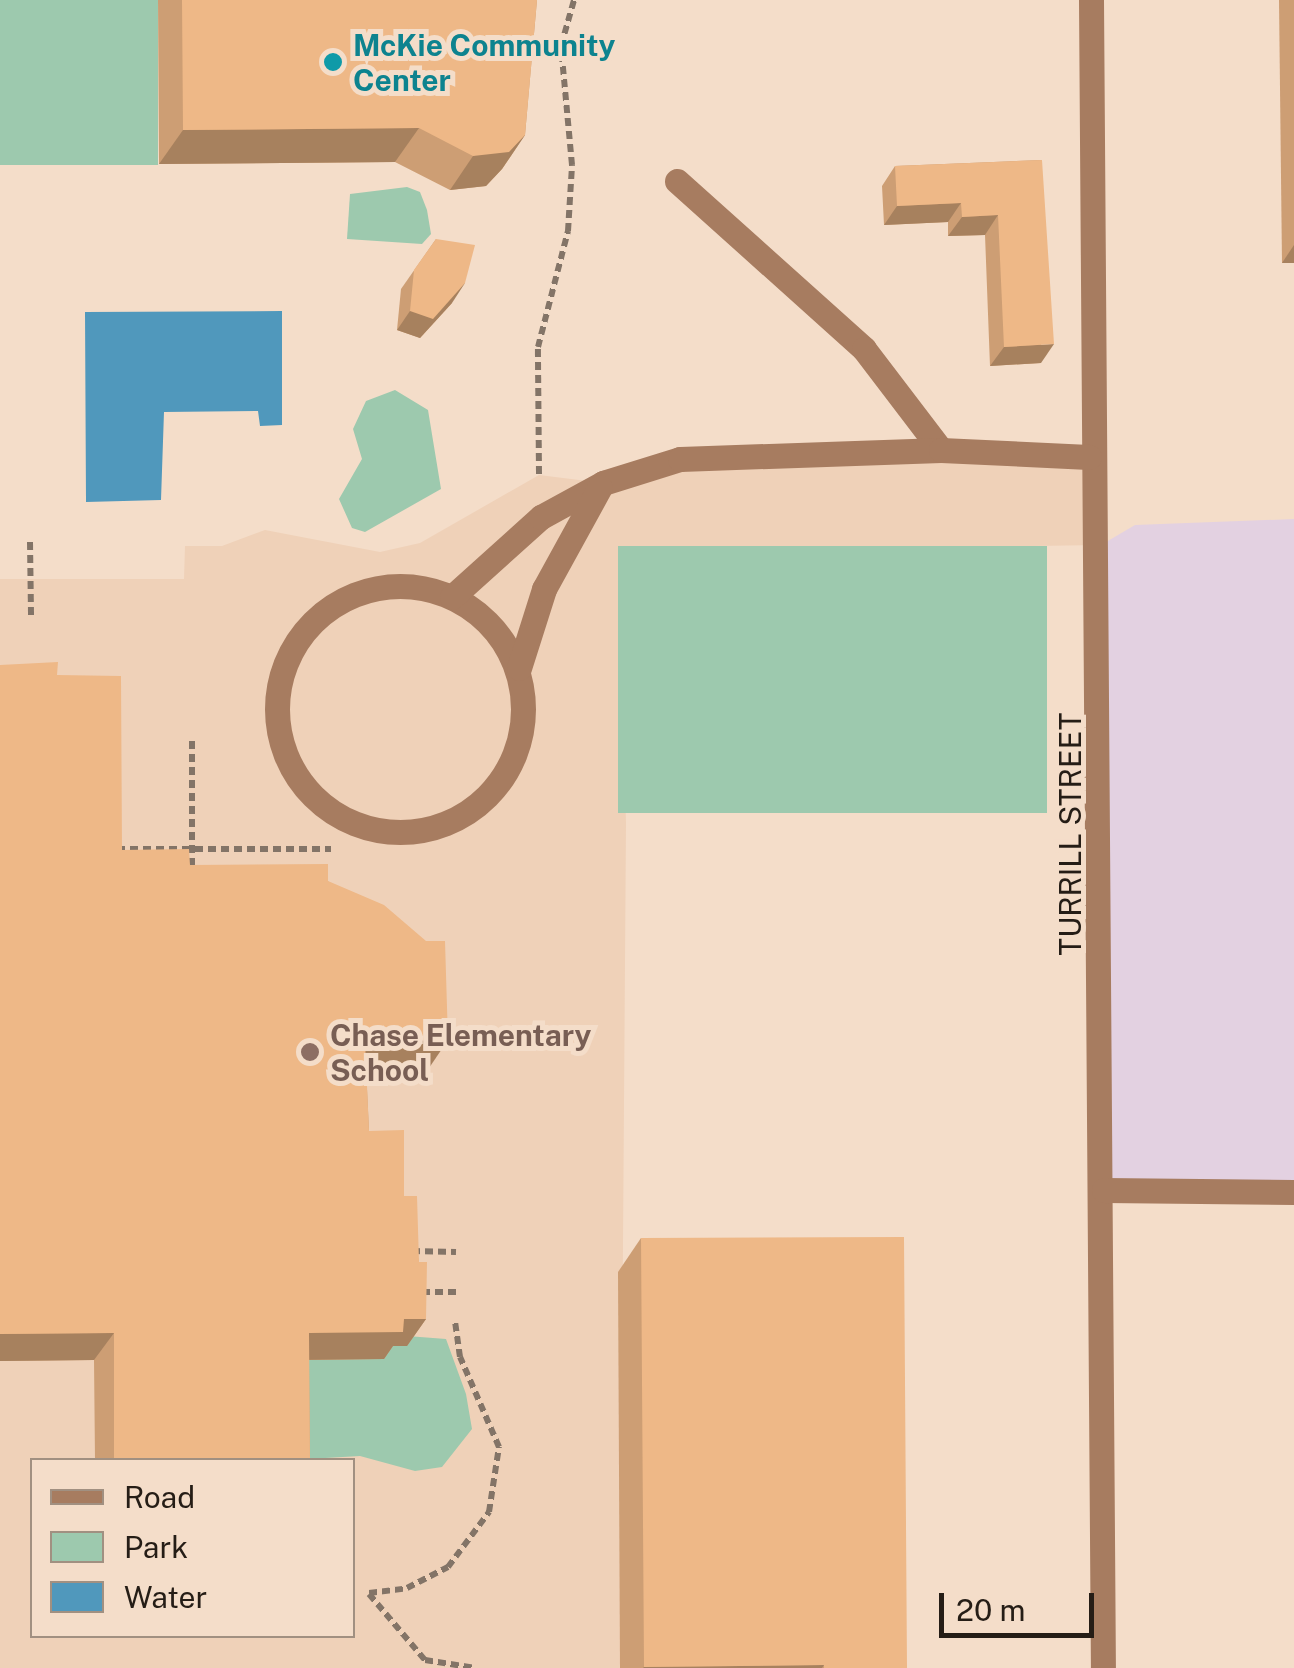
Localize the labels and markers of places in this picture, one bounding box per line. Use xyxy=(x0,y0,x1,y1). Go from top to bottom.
place label: McKie Community Center xyxy=(353,27,615,98)
marker: McKie Community Center xyxy=(322,51,344,73)
place label: Chase Elementary School xyxy=(330,1017,591,1088)
marker: Chase Elementary School xyxy=(299,1041,321,1063)

